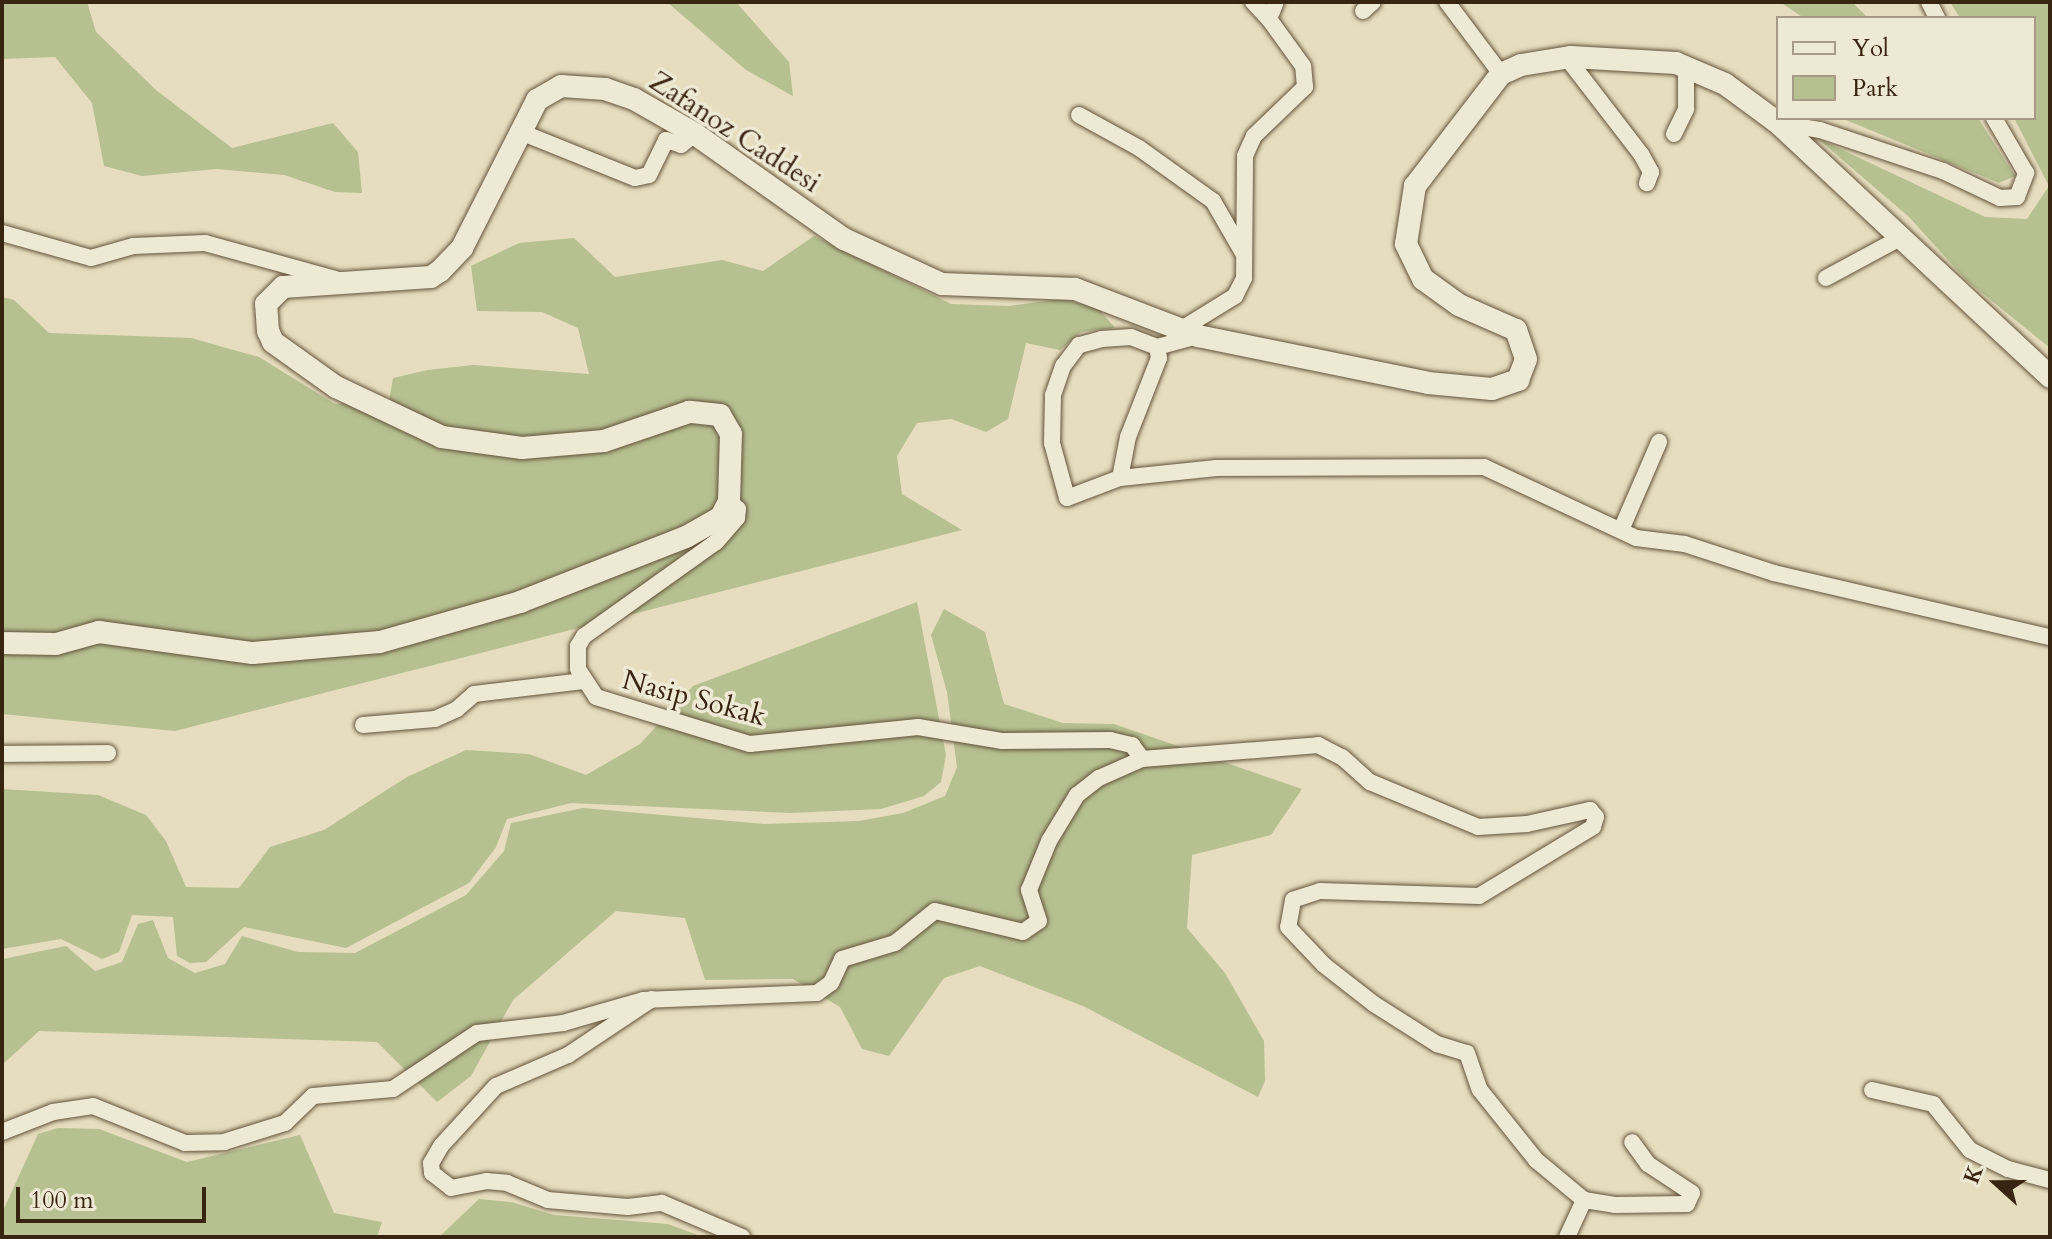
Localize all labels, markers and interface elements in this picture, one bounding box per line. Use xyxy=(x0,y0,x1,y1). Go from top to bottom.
legend xyxy=(1776,16,2036,120)
text: Yol xyxy=(1852,32,1889,65)
street label: Zafanoz Caddesi xyxy=(643,64,827,200)
text: Park xyxy=(1852,72,1898,105)
street label: Nasip Sokak xyxy=(619,663,769,733)
north arrow xyxy=(1956,1143,2036,1223)
text: K xyxy=(1956,1161,1991,1188)
scale bar xyxy=(20,1171,210,1221)
text: 100 m xyxy=(30,1184,94,1217)

